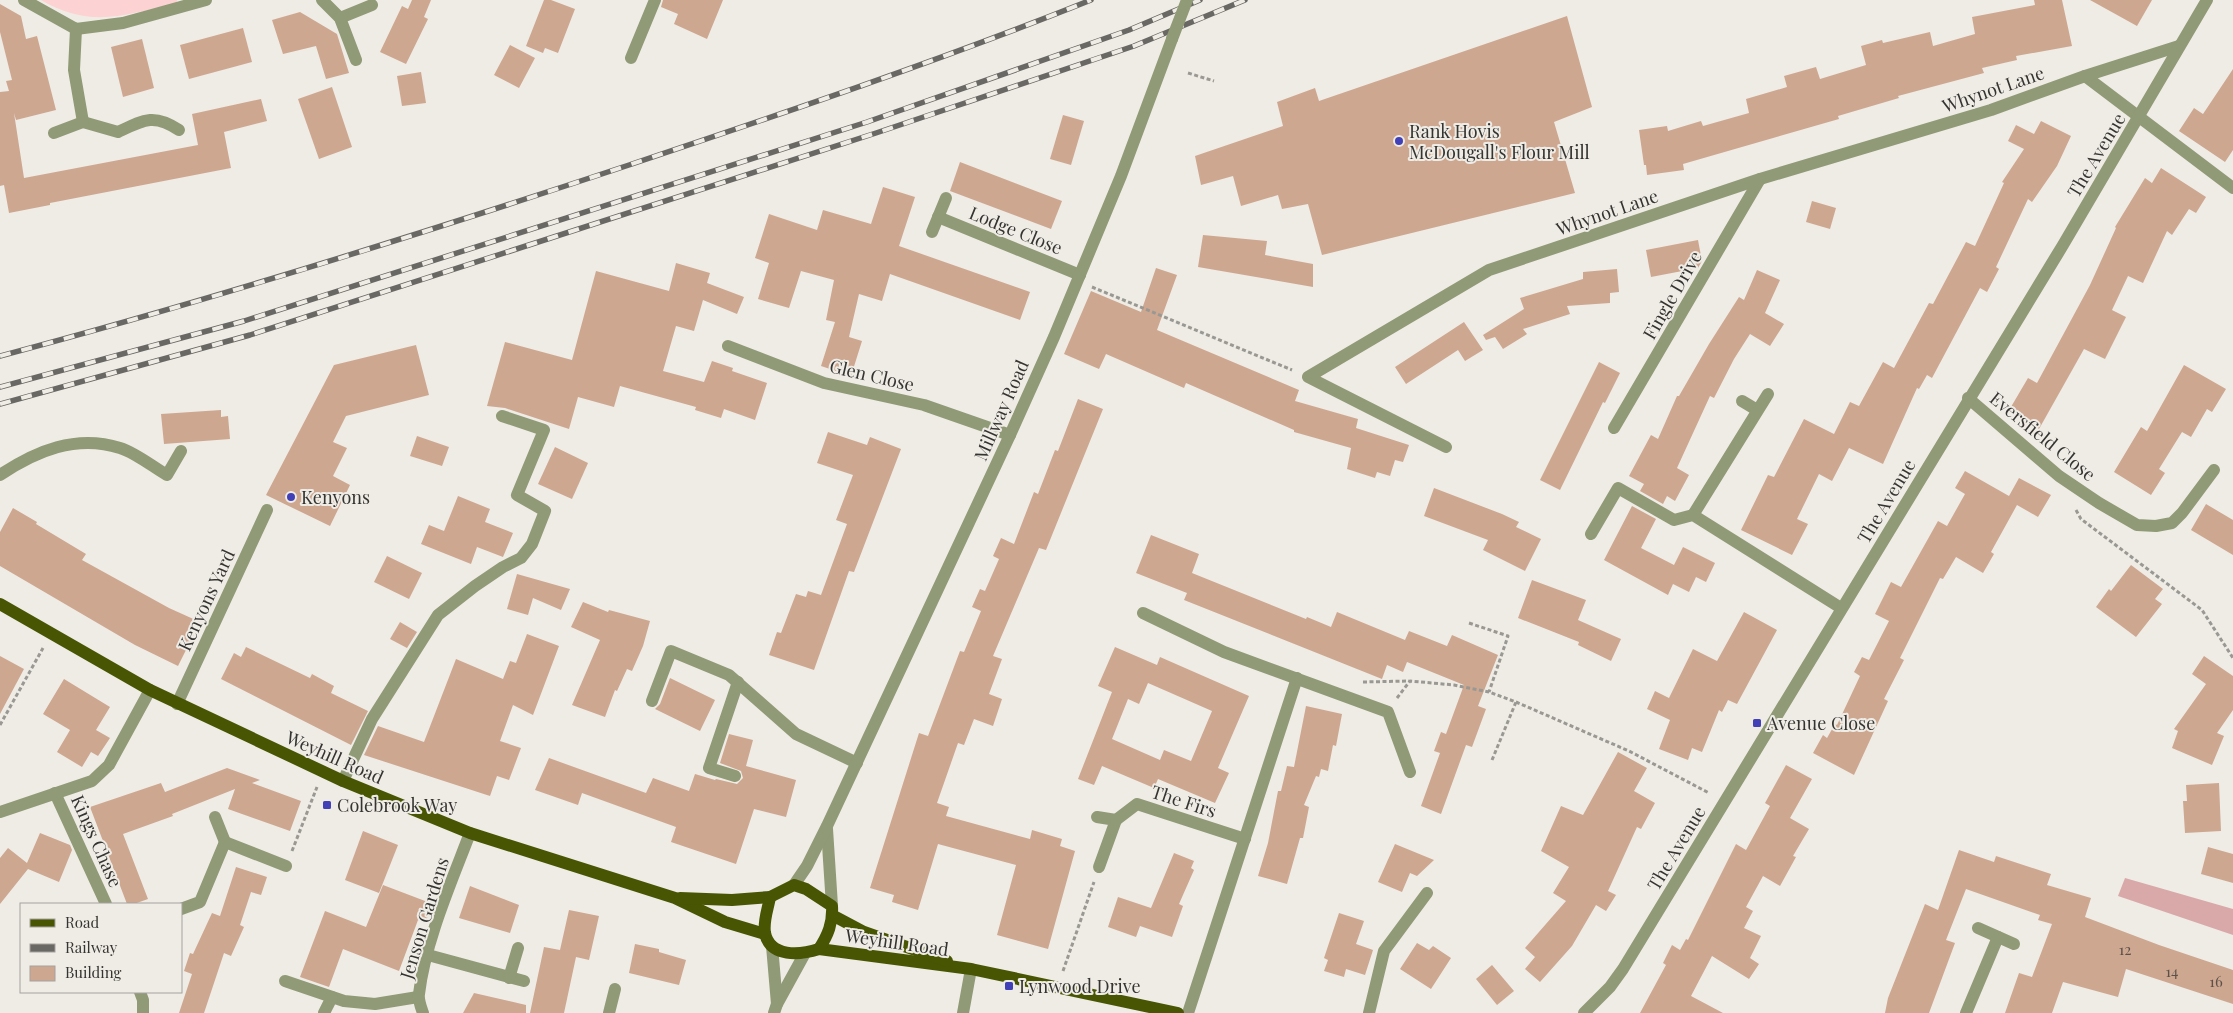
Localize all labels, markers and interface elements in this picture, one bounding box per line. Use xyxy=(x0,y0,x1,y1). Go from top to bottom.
street label: Whynot Lane xyxy=(1938,60,2047,118)
street label: The Avenue xyxy=(2061,109,2131,201)
place label: Rank Hovis McDougall's Flour Mill xyxy=(1409,119,1590,164)
marker: Rank Hovis McDougall's Flour Mill xyxy=(1393,135,1405,147)
street label: Whynot Lane xyxy=(1552,183,1661,241)
street label: Lodge Close xyxy=(966,200,1066,260)
street label: Fingle Drive xyxy=(1637,246,1707,344)
street label: Glen Close xyxy=(827,354,917,396)
street label: Millway Road xyxy=(968,355,1034,464)
street label: Eversfield Close xyxy=(1985,386,2101,486)
street label: The Avenue xyxy=(1851,455,1921,547)
place label: Kenyons xyxy=(301,485,370,509)
marker: Kenyons xyxy=(285,491,297,503)
street label: Kenyons Yard xyxy=(172,545,240,655)
place label: Avenue Close xyxy=(1766,711,1875,735)
marker: Avenue Close xyxy=(1751,717,1763,729)
street label: Weyhill Road xyxy=(282,724,388,789)
street label: The Firs xyxy=(1149,779,1219,823)
street label: Kings Chase xyxy=(66,791,128,891)
place label: Colebrook Way xyxy=(337,793,457,817)
marker: Colebrook Way xyxy=(321,799,333,811)
street label: The Avenue xyxy=(1641,802,1711,894)
street label: Jenson Gardens xyxy=(394,854,454,983)
legend xyxy=(20,903,182,993)
text: Road xyxy=(65,912,99,932)
street label: Weyhill Road xyxy=(843,923,951,961)
text: Railway xyxy=(65,937,118,957)
house number: 12 xyxy=(2119,939,2131,959)
house number: 14 xyxy=(2166,961,2178,981)
text: Building xyxy=(65,962,122,982)
house number: 16 xyxy=(2209,971,2223,991)
place label: Lynwood Drive xyxy=(1019,974,1141,998)
marker: Lynwood Drive xyxy=(1003,980,1015,992)

